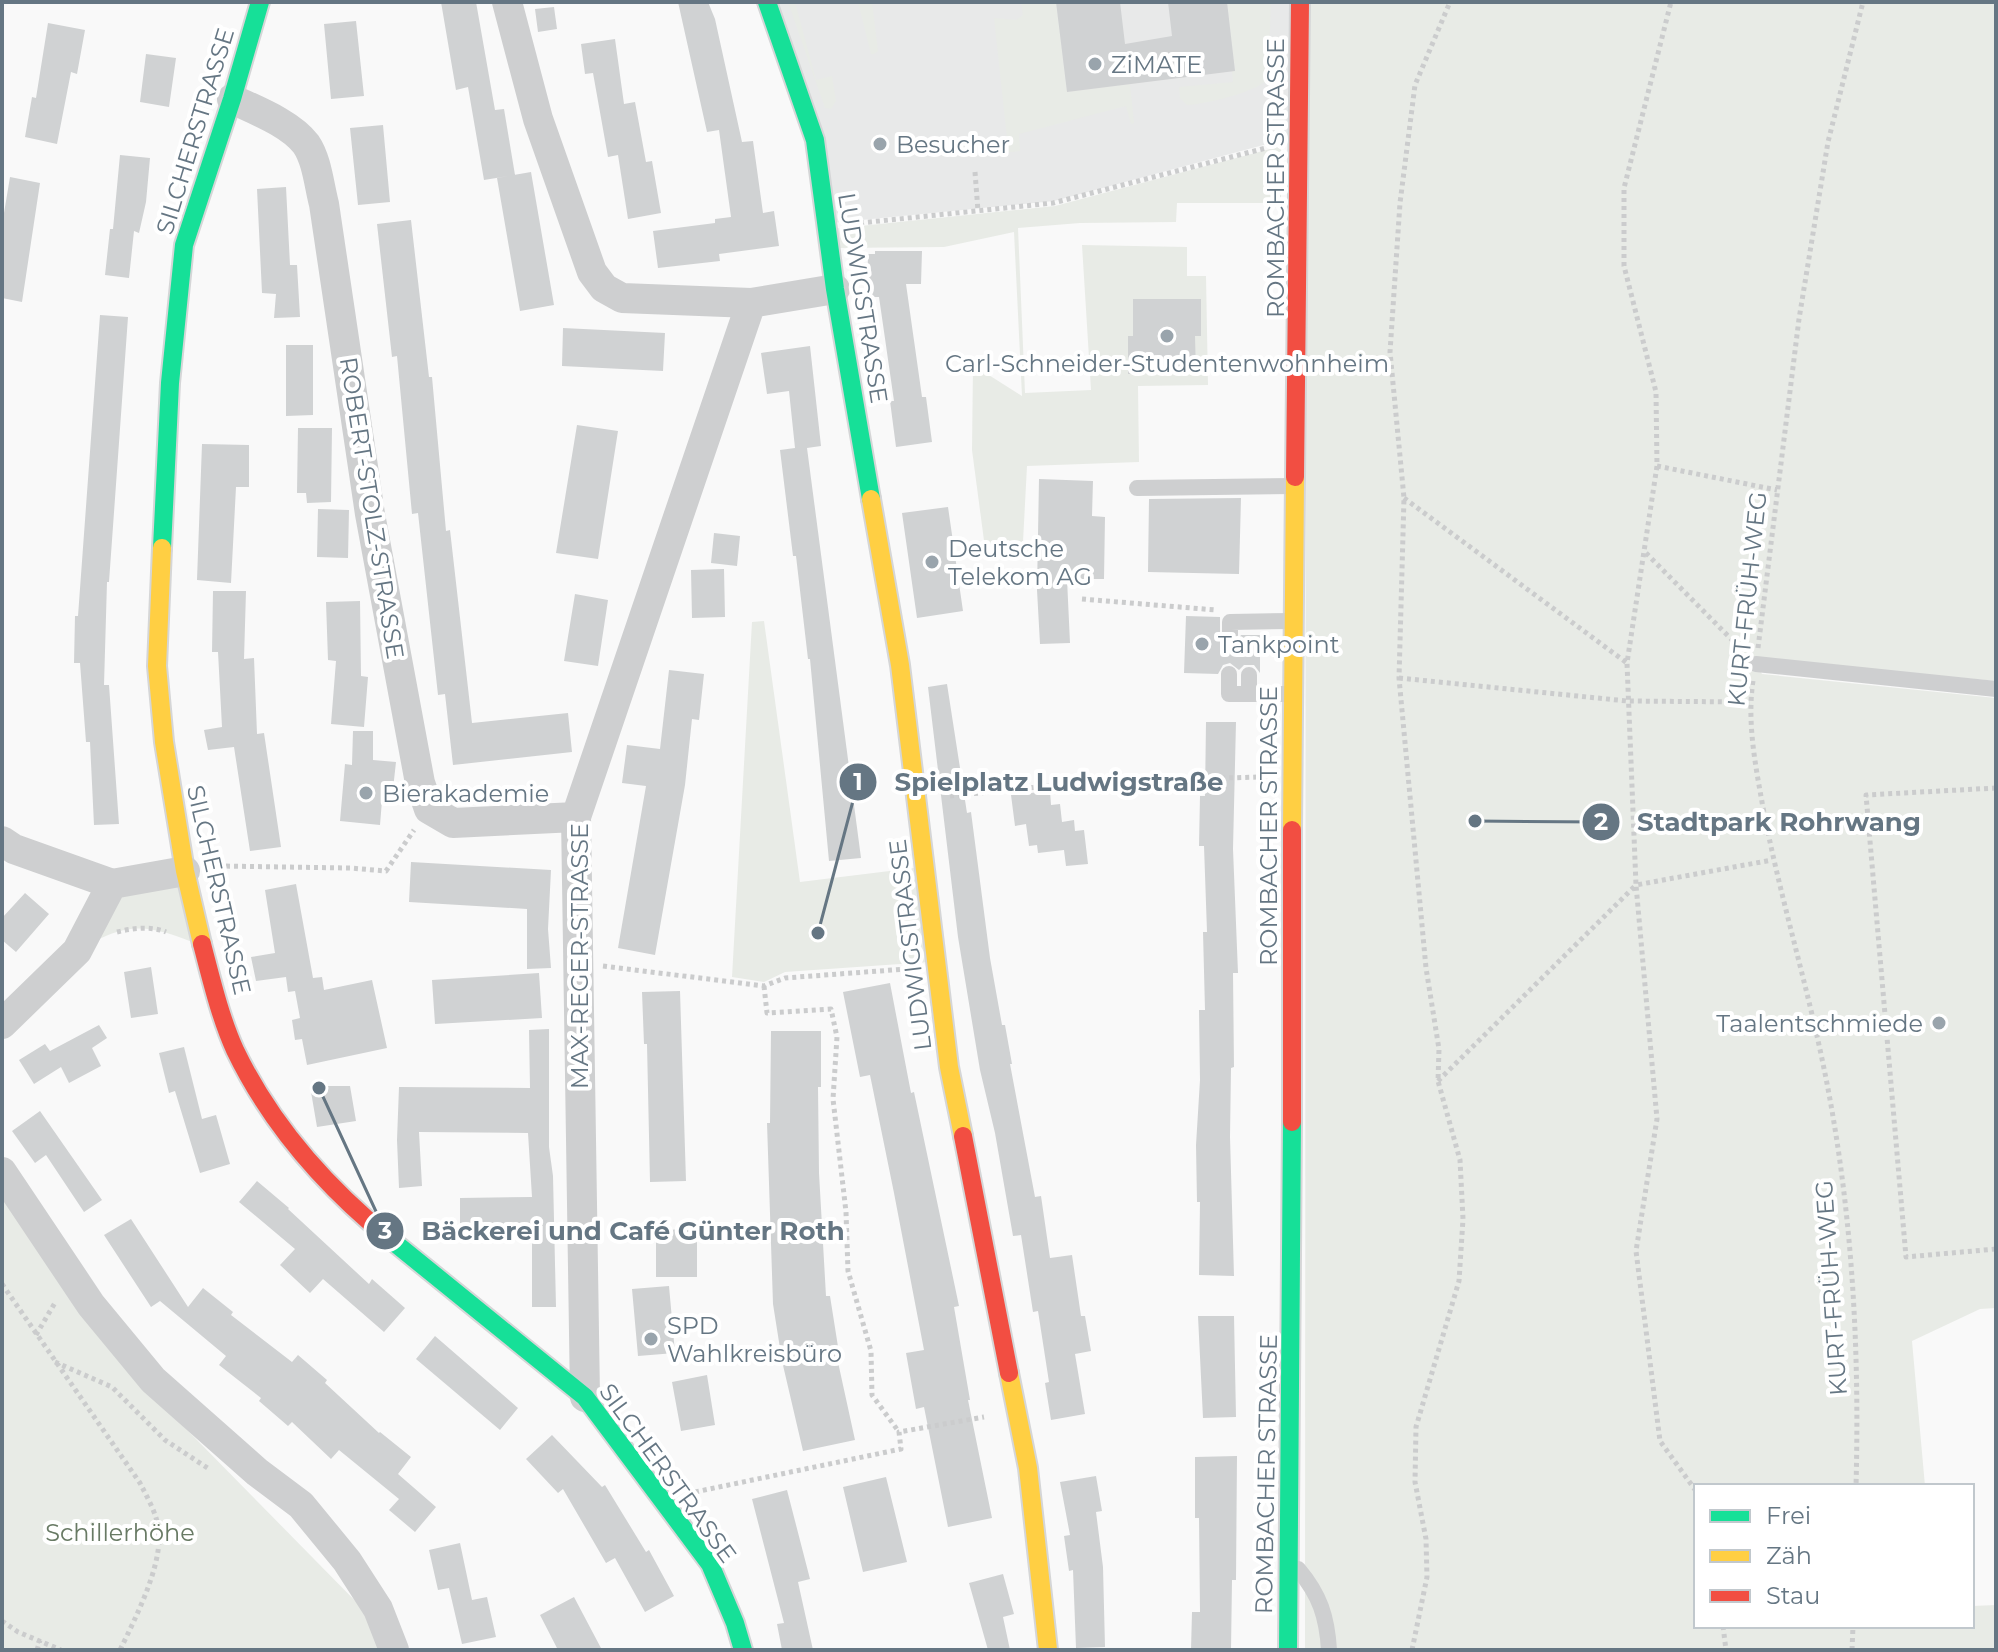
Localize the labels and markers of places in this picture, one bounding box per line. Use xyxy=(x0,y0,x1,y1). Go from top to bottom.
place label: ZiMATE xyxy=(1111,50,1202,79)
marker: ZiMATE xyxy=(1086,55,1104,73)
place label: Besucher xyxy=(896,130,1010,159)
marker: Besucher xyxy=(871,135,889,153)
marker: Carl-Schneider-Studentenwohnheim xyxy=(1158,327,1176,345)
place label: Carl-Schneider-Studentenwohnheim xyxy=(945,349,1389,378)
place label: Deutsche Telekom AG xyxy=(948,534,1092,591)
marker: Deutsche Telekom AG xyxy=(923,553,941,571)
place label: Tankpoint xyxy=(1218,630,1340,659)
marker: Tankpoint xyxy=(1193,635,1211,653)
callout: Spielplatz Ludwigstraße xyxy=(838,757,1239,807)
place label: Bierakademie xyxy=(382,779,549,808)
marker: Bierakademie xyxy=(357,784,375,802)
callout: Stadtpark Rohrwang xyxy=(1581,797,1937,847)
place label: Taalentschmiede xyxy=(1716,1009,1923,1038)
marker: Taalentschmiede xyxy=(1930,1014,1948,1032)
callout: Bäckerei und Café Günter Roth xyxy=(365,1206,861,1256)
place label: SPD Wahlkreisbüro xyxy=(667,1311,842,1368)
marker: SPD Wahlkreisbüro xyxy=(642,1330,660,1348)

